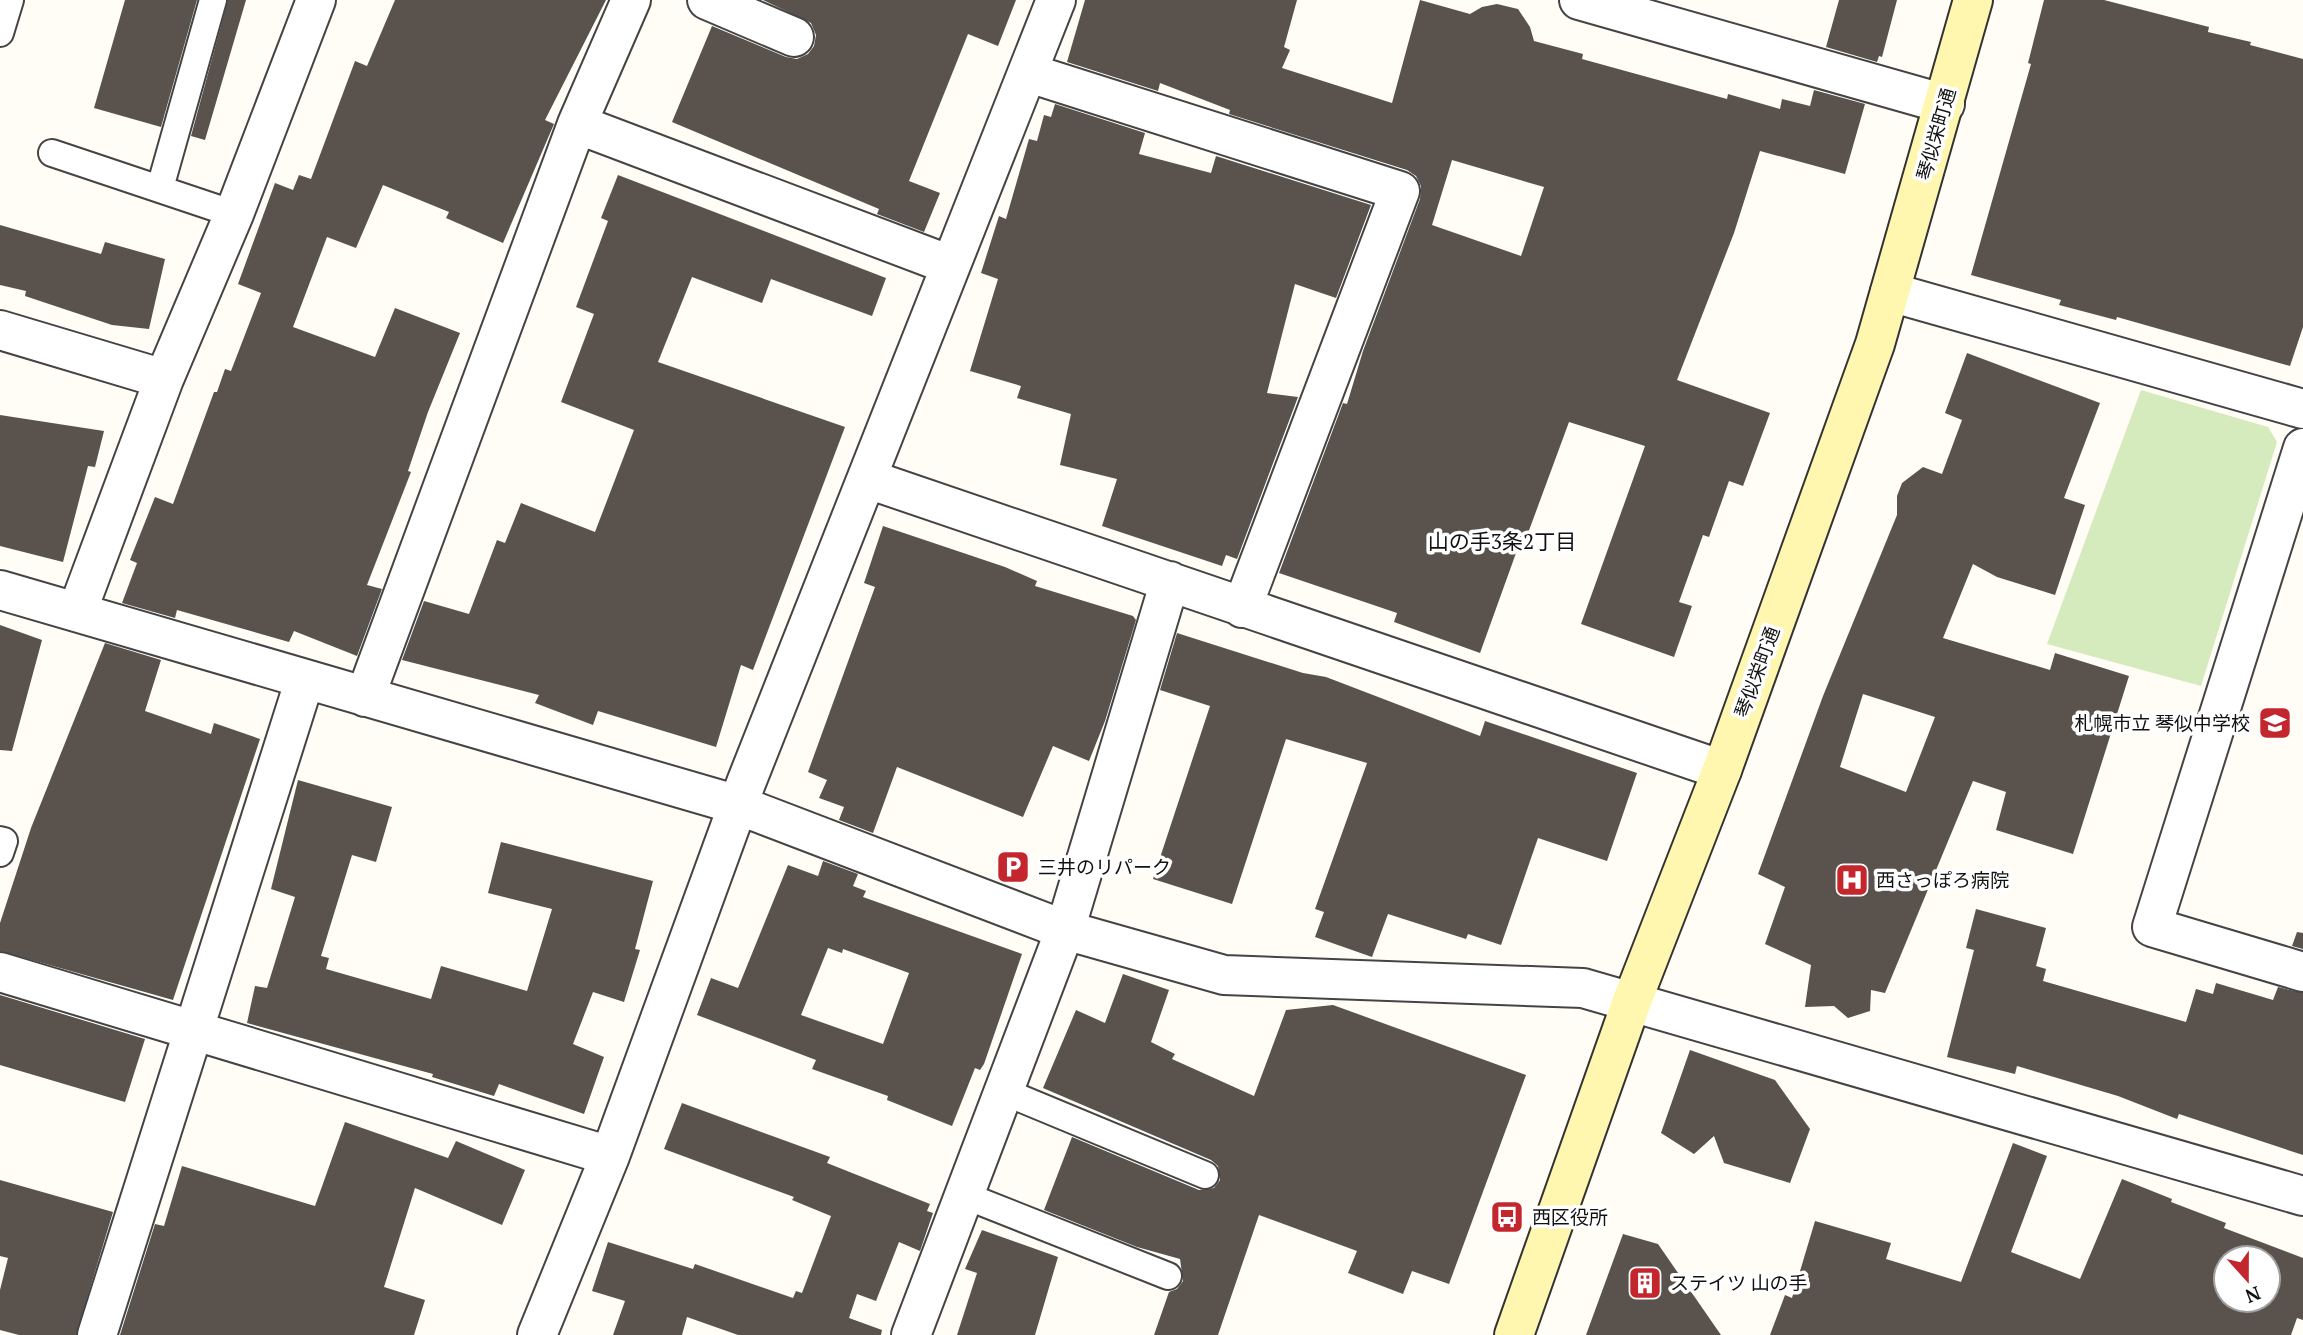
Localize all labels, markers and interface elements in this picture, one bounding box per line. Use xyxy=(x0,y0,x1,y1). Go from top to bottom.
street label: 琴似栄町通 xyxy=(1910,85,1961,183)
district label: 山の手3条2丁目 xyxy=(1428,527,1576,555)
street label: 琴似栄町通 xyxy=(1729,623,1785,721)
school or university icon: 札幌市立 琴似中学校 xyxy=(2256,704,2294,742)
place label: 札幌市立 琴似中学校 xyxy=(2074,710,2250,735)
parking icon: 三井のリパーク xyxy=(994,848,1032,886)
place label: 三井のリパーク xyxy=(1038,854,1171,879)
hospital icon: 西さっぽろ病院 xyxy=(1833,861,1871,899)
place label: 西さっぽろ病院 xyxy=(1876,867,2009,892)
bus stop icon: 西区役所 xyxy=(1488,1198,1526,1236)
place label: 西区役所 xyxy=(1532,1204,1608,1229)
north arrow xyxy=(2212,1244,2282,1314)
building icon: ステイツ 山の手 xyxy=(1626,1264,1664,1302)
place label: ステイツ 山の手 xyxy=(1670,1270,1808,1295)
text: N xyxy=(2242,1281,2264,1310)

